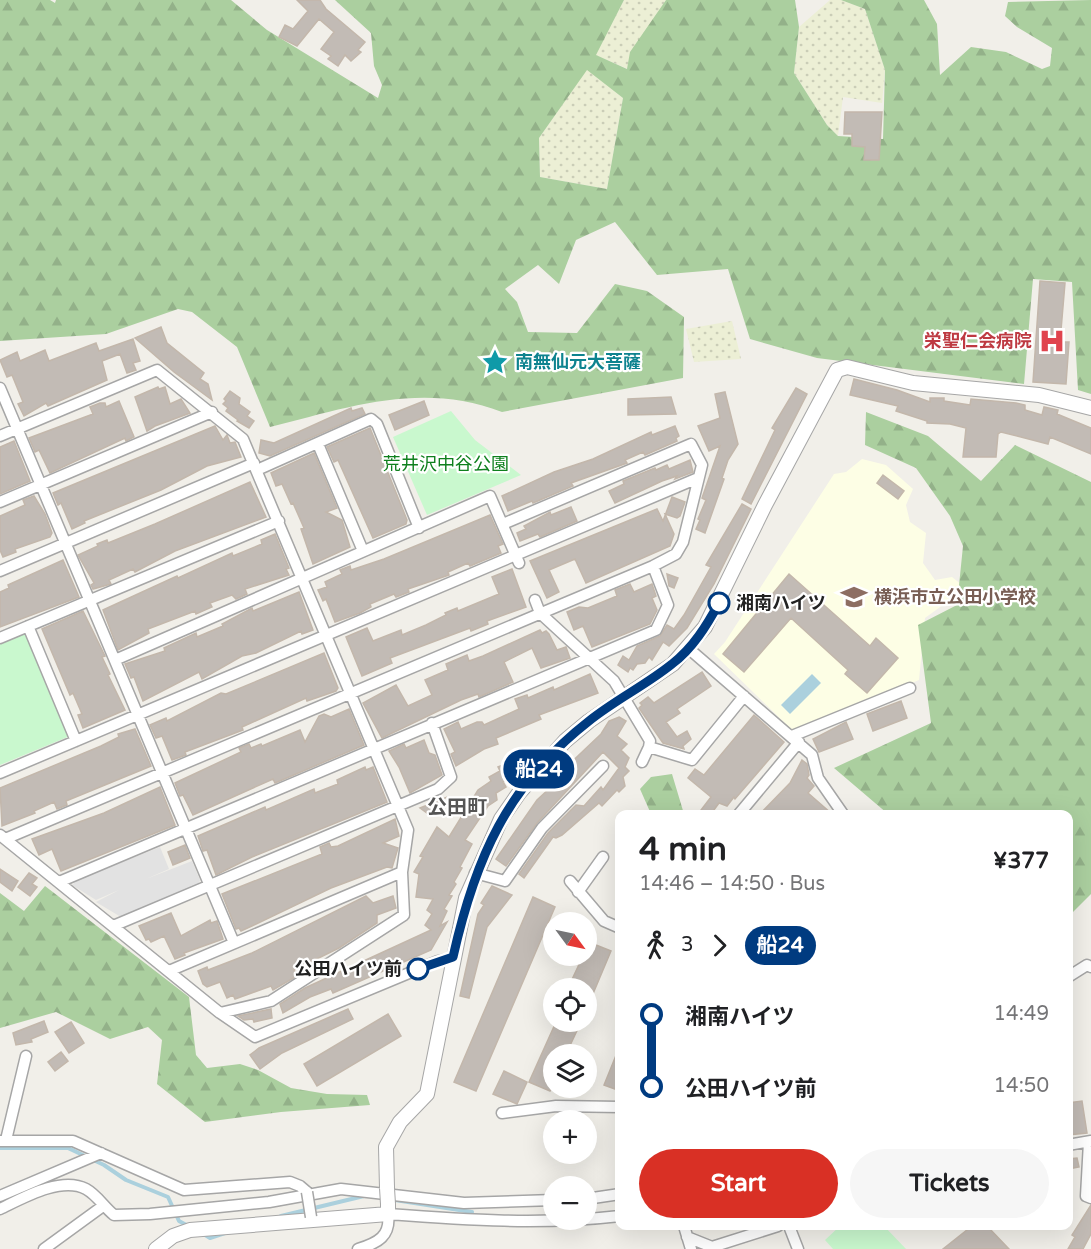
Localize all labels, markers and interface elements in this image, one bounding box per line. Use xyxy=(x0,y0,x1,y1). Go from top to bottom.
hospital icon: 栄聖仁会病院 xyxy=(1037,326,1067,356)
place label: 栄聖仁会病院 xyxy=(924,330,1032,352)
place icon: 南無仙元大菩薩 xyxy=(480,347,510,377)
place label: 南無仙元大菩薩 xyxy=(515,351,641,373)
park label: 荒井沢中谷公園 xyxy=(383,453,509,475)
school or university icon: 横浜市立公田小学校 xyxy=(839,582,869,612)
place label: 横浜市立公田小学校 xyxy=(874,586,1036,608)
marker: 湘南ハイツ xyxy=(708,592,730,614)
place label: 湘南ハイツ xyxy=(736,592,826,614)
line badge: 船24 xyxy=(504,750,574,788)
text: 船24 xyxy=(515,757,563,782)
district label: 公田町 xyxy=(427,796,487,820)
text: 4 min xyxy=(639,830,727,869)
text: ¥377 xyxy=(993,848,1049,874)
text: 14:46 – 14:50 · Bus xyxy=(639,872,825,896)
north arrow xyxy=(543,912,597,966)
map controls xyxy=(543,912,597,1230)
icon: walk xyxy=(639,929,672,962)
icon: forward xyxy=(703,929,736,962)
text: 3 xyxy=(681,933,694,957)
text: 船24 xyxy=(757,933,804,958)
place label: 公田ハイツ前 xyxy=(294,958,402,980)
marker: 公田ハイツ前 xyxy=(407,958,429,980)
button: locate xyxy=(543,978,597,1032)
text: 14:49 xyxy=(994,1002,1049,1026)
text: 湘南ハイツ xyxy=(685,1004,795,1030)
button: layers xyxy=(543,1044,597,1098)
text: 14:50 xyxy=(994,1074,1049,1098)
text: 公田ハイツ前 xyxy=(685,1076,817,1102)
button: + xyxy=(543,1110,597,1164)
button: Start xyxy=(639,1149,838,1218)
button: Tickets xyxy=(850,1149,1049,1218)
button: − xyxy=(543,1176,597,1230)

